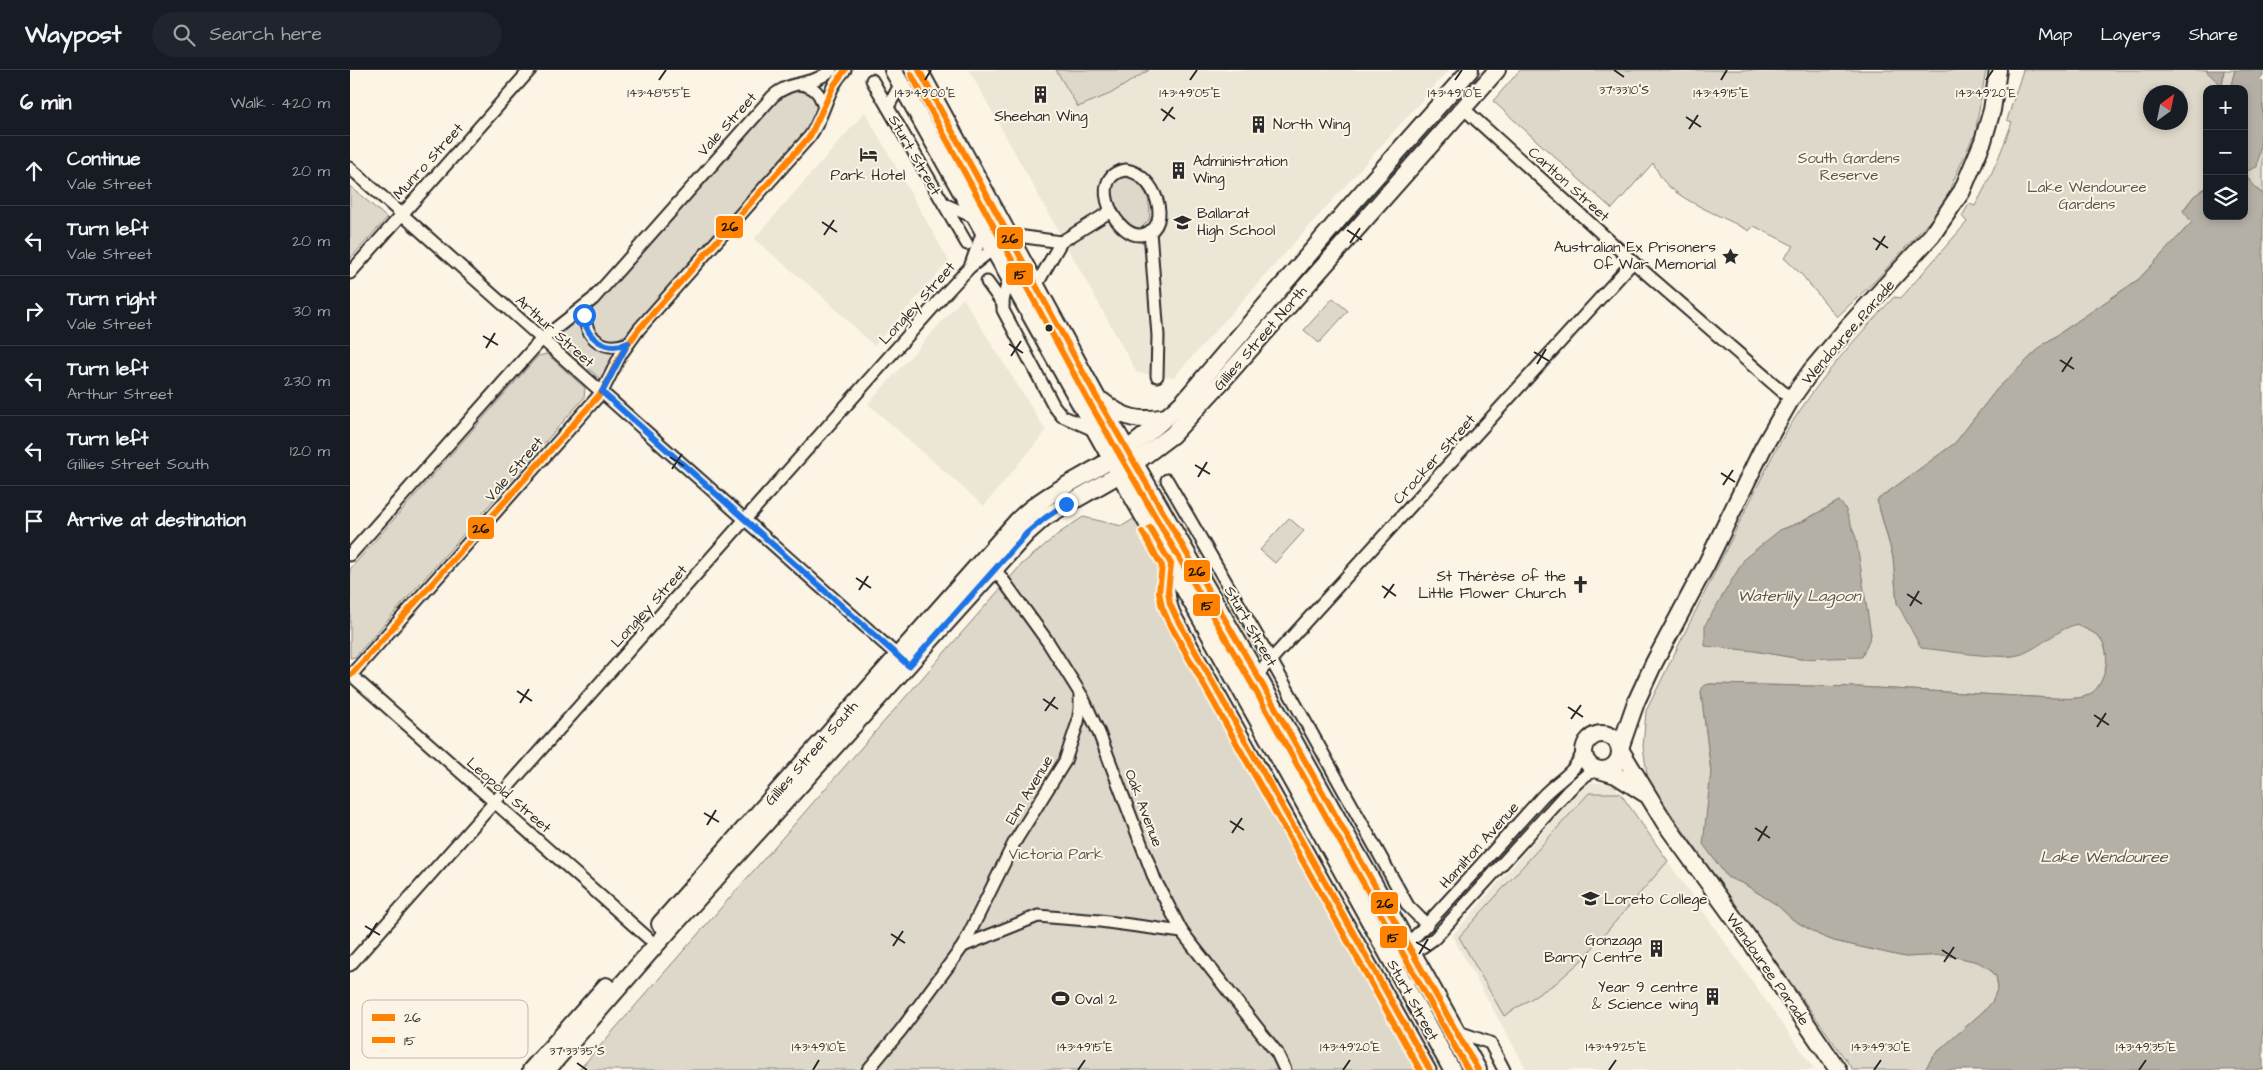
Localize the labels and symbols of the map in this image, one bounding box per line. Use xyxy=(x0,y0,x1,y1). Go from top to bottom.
text: 37°33'10"S xyxy=(1599,82,1649,99)
text: 143°48'55"E xyxy=(627,85,691,102)
text: 143°49'00"E xyxy=(895,85,955,102)
building icon: Sheehan Wing xyxy=(1031,85,1051,105)
text: 143°49'05"E xyxy=(1159,85,1221,102)
text: 143°49'10"E xyxy=(1428,85,1482,102)
text: 143°49'15"E xyxy=(1693,85,1749,102)
text: 143°49'20"E xyxy=(1956,85,2016,102)
north arrow xyxy=(2143,85,2188,130)
street label: Vale Street xyxy=(693,88,762,161)
place label: Sheehan Wing xyxy=(994,106,1088,128)
street label: Sturt Street xyxy=(883,111,946,199)
building icon: North Wing xyxy=(1249,114,1269,134)
place label: North Wing xyxy=(1273,114,1350,136)
street label: Munro Street xyxy=(388,118,468,204)
street label: Carlton Street xyxy=(1523,142,1614,227)
hotel icon: Park Hotel xyxy=(858,144,878,164)
park label: South Gardens Reserve xyxy=(1798,148,1901,186)
place label: Administration Wing xyxy=(1193,151,1288,190)
building icon: Administration Wing xyxy=(1169,160,1189,180)
place label: Park Hotel xyxy=(831,165,905,186)
park label: Lake Wendouree Gardens xyxy=(2027,177,2147,215)
place label: Ballarat High School xyxy=(1197,203,1275,242)
school or university icon: Ballarat High School xyxy=(1173,212,1193,232)
line badge: 26 xyxy=(715,215,744,239)
text: 26 xyxy=(721,217,739,237)
line badge: 26 xyxy=(996,226,1024,250)
text: 26 xyxy=(1001,229,1019,249)
place label: Australian Ex Prisoners Of War Memorial xyxy=(1554,237,1716,275)
place icon: Australian Ex Prisoners Of War Memorial xyxy=(1720,246,1740,266)
street label: Longley Street xyxy=(874,257,961,350)
line badge: 15 xyxy=(1005,262,1034,286)
text: 15 xyxy=(1014,265,1027,285)
street label: Wendouree Parade xyxy=(1797,275,1900,389)
street label: Gillies Street North xyxy=(1209,281,1312,395)
street label: Arthur Street xyxy=(511,290,599,372)
route start xyxy=(573,304,596,327)
unlabelled marker xyxy=(1044,323,1054,333)
street label: Crocker Street xyxy=(1388,410,1481,509)
street label: Vale Street xyxy=(480,432,548,506)
route end xyxy=(1055,493,1078,516)
line badge: 26 xyxy=(467,516,495,540)
text: 26 xyxy=(472,519,490,539)
line badge: 26 xyxy=(1183,559,1211,583)
street label: Longley Street xyxy=(606,560,693,653)
text: 26 xyxy=(1188,562,1206,582)
place label: St Thérèse of the Little Flower Church xyxy=(1418,566,1567,604)
church icon: St Thérèse of the Little Flower Church xyxy=(1570,575,1590,595)
street label: Sturt Street xyxy=(1219,582,1282,670)
water label: Waterlily Lagoon xyxy=(1737,585,1863,608)
line badge: 15 xyxy=(1192,593,1221,617)
text: 15 xyxy=(1201,596,1214,616)
street label: Gillies Street South xyxy=(760,696,863,810)
street label: Elm Avenue xyxy=(1000,752,1058,829)
street label: Leopold Street xyxy=(462,753,556,838)
street label: Oak Avenue xyxy=(1119,766,1168,850)
street label: Hamilton Avenue xyxy=(1435,798,1524,893)
park label: Victoria Park xyxy=(1009,844,1103,865)
water label: Lake Wendouree xyxy=(2040,846,2169,868)
school or university icon: Loreto College xyxy=(1580,889,1600,909)
place label: Loreto College xyxy=(1604,889,1707,911)
line badge: 26 xyxy=(1370,891,1399,915)
text: 26 xyxy=(1376,894,1394,914)
street label: Wendouree Parade xyxy=(1721,909,1814,1030)
line badge: 15 xyxy=(1379,925,1408,949)
text: 15 xyxy=(1387,928,1400,948)
place label: Gonzaga Barry Centre xyxy=(1544,930,1642,969)
building icon: Gonzaga Barry Centre xyxy=(1646,939,1666,959)
street label: Sturt Street xyxy=(1382,956,1444,1045)
place label: Year 9 centre & Science wing xyxy=(1592,977,1698,1016)
building icon: Year 9 centre & Science wing xyxy=(1702,986,1722,1006)
sports icon: Oval 2 xyxy=(1051,989,1071,1009)
place label: Oval 2 xyxy=(1075,989,1118,1010)
legend xyxy=(362,1000,528,1058)
text: 26 xyxy=(404,1008,421,1028)
text: 15 xyxy=(404,1031,416,1051)
text: 143°49'10"E xyxy=(792,1039,846,1056)
text: 143°49'15"E xyxy=(1057,1039,1113,1056)
text: 143°49'20"E xyxy=(1320,1039,1380,1056)
text: 143°49'25"E xyxy=(1586,1039,1646,1056)
text: 143°49'30"E xyxy=(1851,1039,1911,1056)
text: 143°49'35"E xyxy=(2116,1039,2176,1056)
text: 37°33'35"S xyxy=(549,1043,605,1060)

